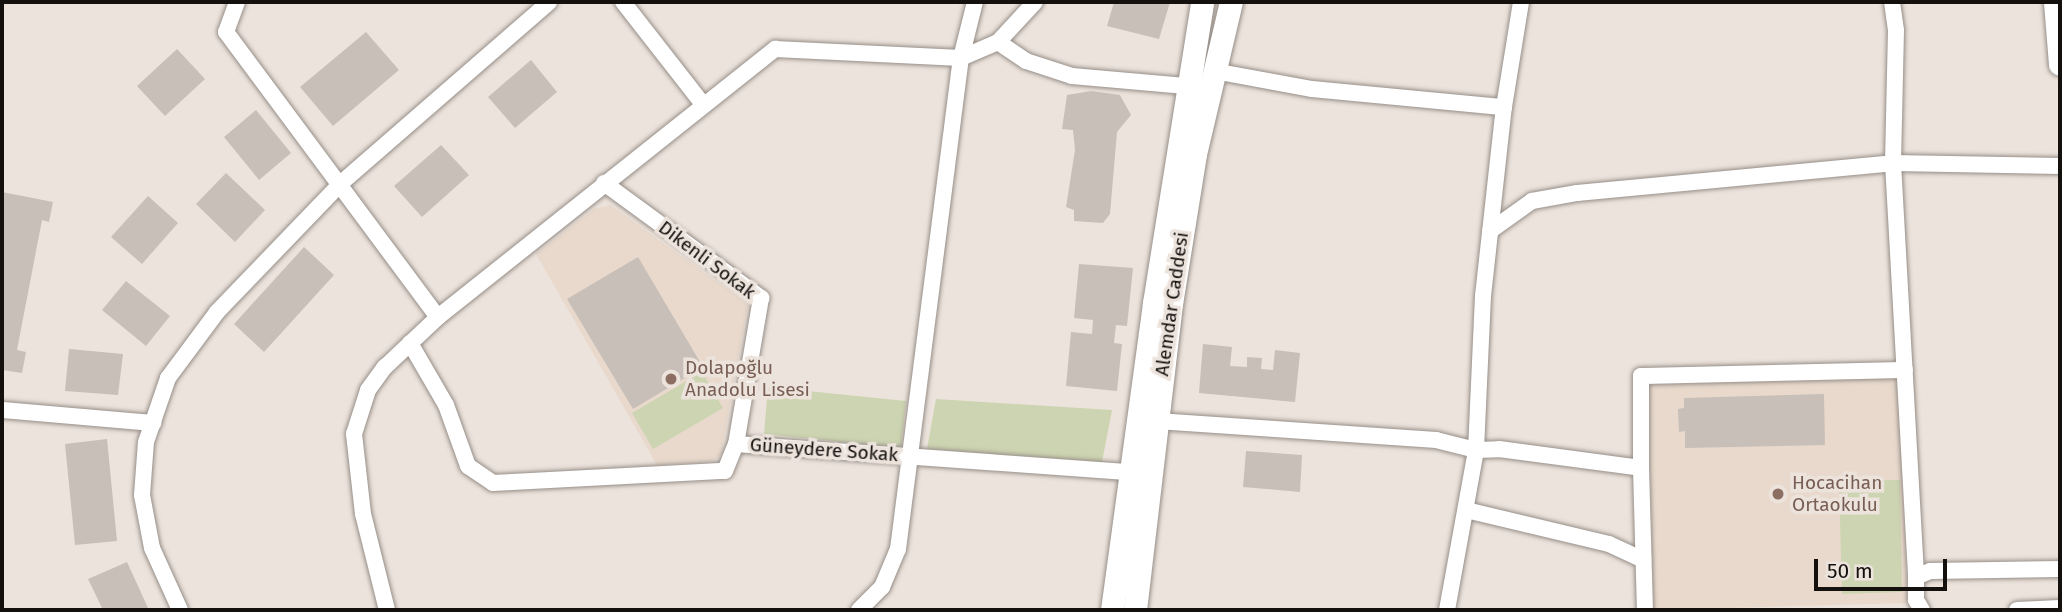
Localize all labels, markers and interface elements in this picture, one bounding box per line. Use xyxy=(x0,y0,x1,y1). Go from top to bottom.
street label: Dikenli Sokak xyxy=(654,216,760,304)
street label: Alemdar Caddesi xyxy=(1151,231,1193,377)
place label: Dolapoğlu Anadolu Lisesi xyxy=(685,357,810,401)
marker: Dolapoğlu Anadolu Lisesi xyxy=(663,371,679,387)
street label: Güneydere Sokak xyxy=(749,433,899,467)
place label: Hocacihan Ortaokulu xyxy=(1792,472,1882,516)
marker: Hocacihan Ortaokulu xyxy=(1770,486,1786,502)
scale bar xyxy=(1817,546,1950,590)
text: 50 m xyxy=(1827,558,1873,584)

